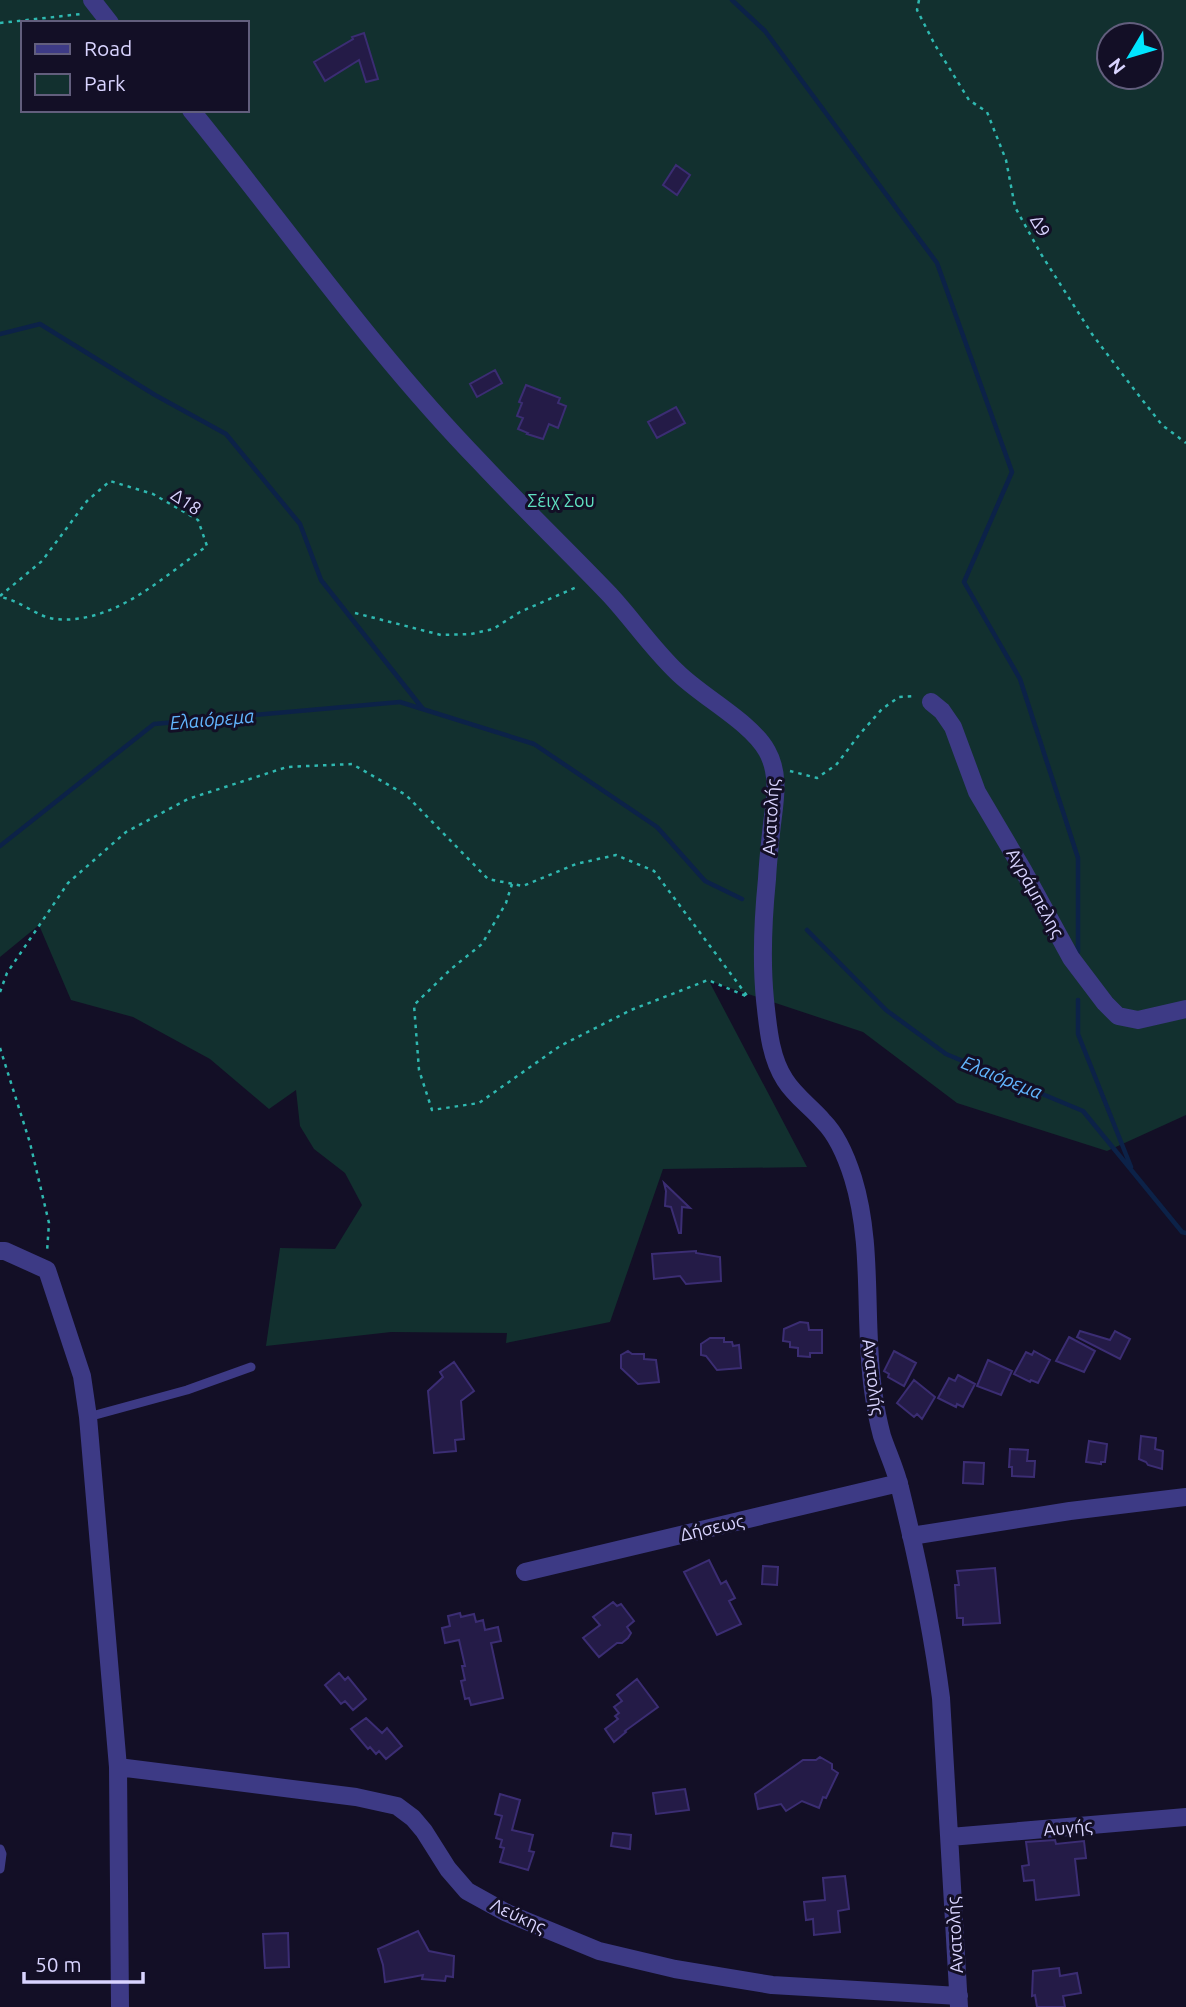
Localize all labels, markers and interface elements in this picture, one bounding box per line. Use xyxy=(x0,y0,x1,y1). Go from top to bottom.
legend xyxy=(21,21,248,112)
north arrow xyxy=(1095,21,1165,91)
text: Road xyxy=(84,36,132,60)
text: N xyxy=(1104,54,1130,79)
text: Park xyxy=(84,71,126,95)
street label: Δ9 xyxy=(1027,211,1055,240)
street label: Δ18 xyxy=(168,484,205,518)
park label: Σέιχ Σου xyxy=(527,490,595,510)
water label: Ελαιόρεμα xyxy=(169,704,255,734)
street label: Ανατολής xyxy=(758,778,783,856)
street label: Αγράμπελης xyxy=(1002,844,1069,941)
water label: Ελαιόρεμα xyxy=(958,1051,1046,1103)
street label: Ανατολής xyxy=(858,1338,889,1416)
street label: Δήσεως xyxy=(678,1510,746,1545)
street label: Αυγής xyxy=(1043,1815,1093,1840)
street label: Λεύκης xyxy=(487,1894,549,1937)
street label: Ανατολής xyxy=(942,1896,967,1974)
scale bar xyxy=(24,1940,144,1984)
text: 50 m xyxy=(35,1952,82,1976)

